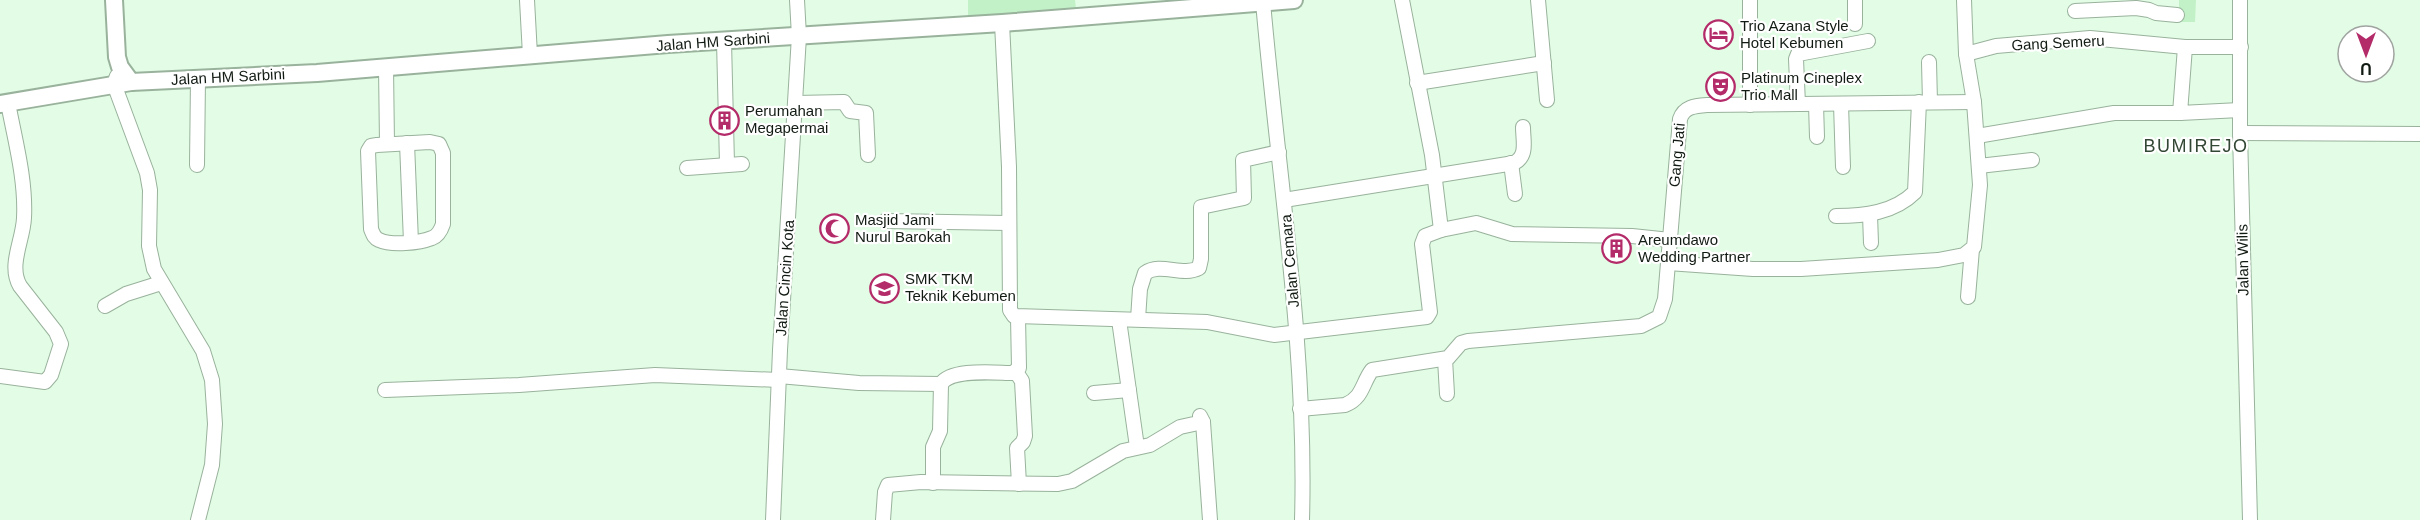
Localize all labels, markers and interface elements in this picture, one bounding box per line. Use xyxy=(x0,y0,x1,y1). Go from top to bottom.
place label: Trio Azana Style Hotel Kebumen xyxy=(1740,17,1849,51)
hotel icon: Trio Azana Style Hotel Kebumen xyxy=(1703,19,1735,51)
north arrow xyxy=(2336,24,2396,84)
street label: Jalan HM Sarbini xyxy=(655,29,771,54)
street label: Gang Semeru xyxy=(2011,32,2105,53)
text: U xyxy=(2360,60,2372,77)
street label: Jalan HM Sarbini xyxy=(170,65,285,88)
place label: Platinum Cineplex Trio Mall xyxy=(1741,69,1862,103)
theatre icon: Platinum Cineplex Trio Mall xyxy=(1704,71,1736,103)
place label: Perumahan Megapermai xyxy=(745,102,828,136)
building icon: Perumahan Megapermai xyxy=(708,104,740,136)
street label: Gang Jati xyxy=(1665,122,1688,188)
district label: BUMIREJO xyxy=(2143,136,2249,156)
place label: Masjid Jami Nurul Barokah xyxy=(855,211,951,245)
mosque icon: Masjid Jami Nurul Barokah xyxy=(818,213,850,245)
street label: Jalan Cemara xyxy=(1277,213,1302,308)
street label: Jalan Cincin Kota xyxy=(772,218,797,337)
street label: Jalan Wilis xyxy=(2233,224,2252,296)
place label: Areumdawo Wedding Partner xyxy=(1638,231,1750,265)
building icon: Areumdawo Wedding Partner xyxy=(1601,233,1633,265)
place label: SMK TKM Teknik Kebumen xyxy=(905,270,1016,304)
school or university icon: SMK TKM Teknik Kebumen xyxy=(868,272,900,304)

